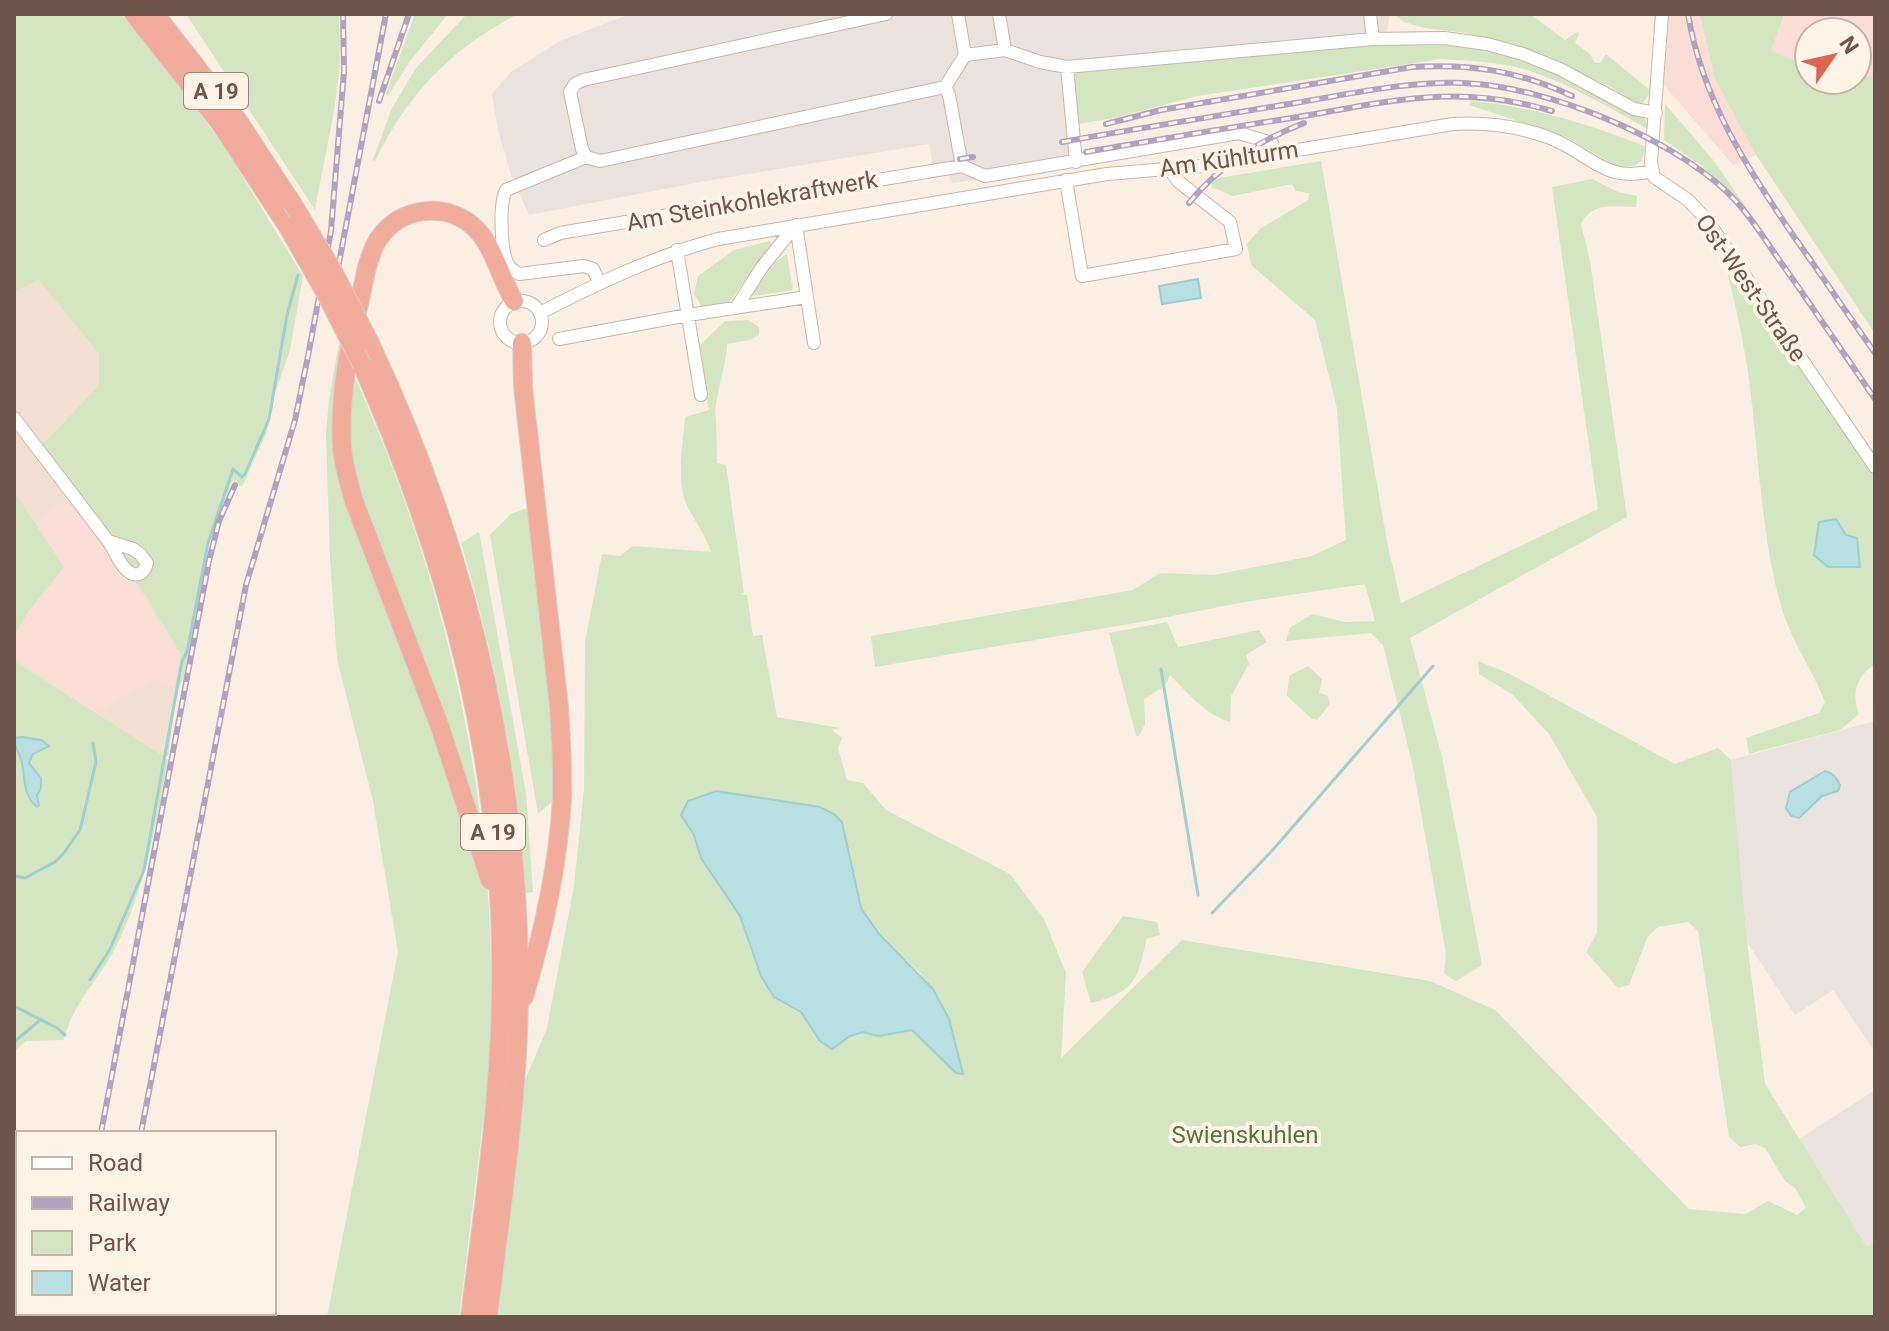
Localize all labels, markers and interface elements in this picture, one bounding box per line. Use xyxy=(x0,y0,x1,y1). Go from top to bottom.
north arrow xyxy=(1793,16,1873,96)
text: N xyxy=(1834,32,1864,59)
road number: A 19 xyxy=(184,73,248,109)
street label: Am Kühlturm xyxy=(1158,135,1300,183)
street label: Am Steinkohlekraftwerk xyxy=(624,165,880,237)
street label: Ost-West-Straße xyxy=(1690,209,1812,367)
road number: A 19 xyxy=(461,814,525,850)
park label: Swienskuhlen xyxy=(1172,1121,1318,1149)
legend xyxy=(16,1131,276,1315)
text: Road xyxy=(88,1149,143,1177)
text: Railway xyxy=(88,1189,170,1217)
text: Park xyxy=(88,1229,137,1257)
text: Water xyxy=(88,1269,151,1297)

